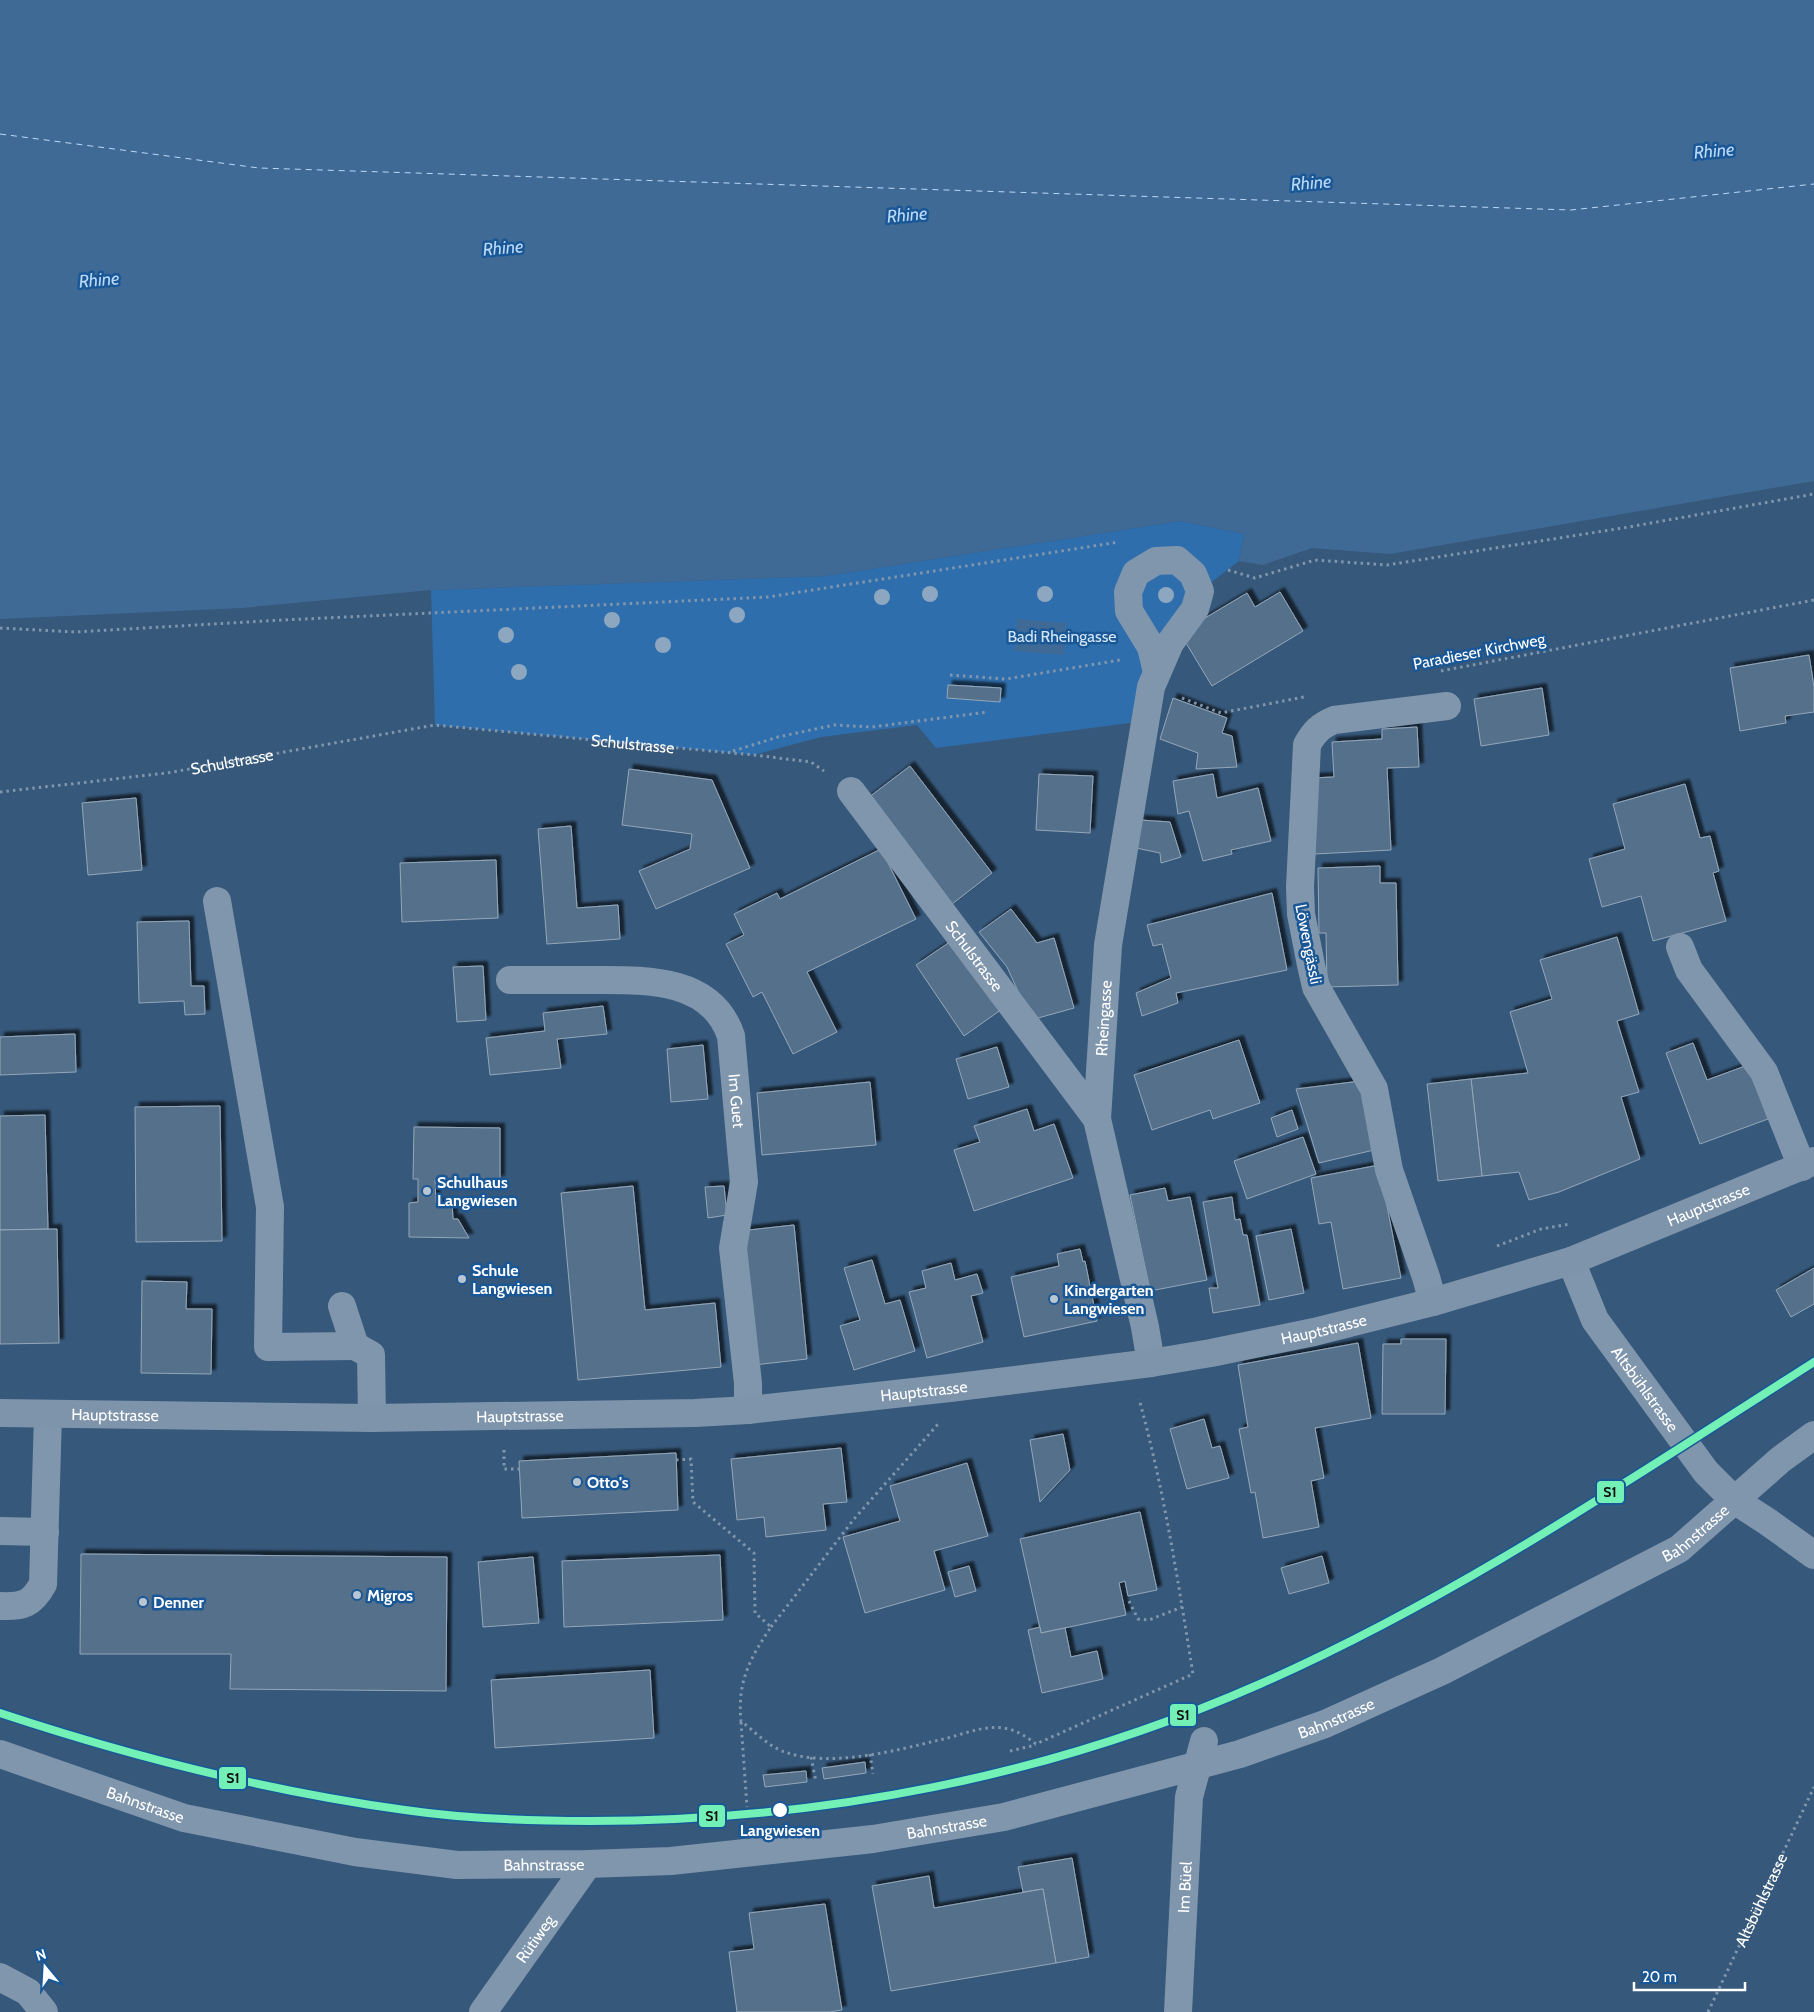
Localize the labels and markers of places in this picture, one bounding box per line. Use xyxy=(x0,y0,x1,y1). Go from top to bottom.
place label: Schulhaus Langwiesen xyxy=(437,1173,517,1210)
marker: Schulhaus Langwiesen xyxy=(421,1185,433,1197)
place label: Schule Langwiesen xyxy=(472,1261,552,1298)
marker: Schule Langwiesen xyxy=(456,1273,468,1285)
place label: Kindergarten Langwiesen xyxy=(1064,1281,1154,1318)
marker: Kindergarten Langwiesen xyxy=(1048,1293,1060,1305)
place label: Otto's xyxy=(587,1473,629,1492)
marker: Otto's xyxy=(571,1476,583,1488)
place label: Migros xyxy=(367,1586,413,1605)
marker: Migros xyxy=(351,1589,363,1601)
place label: Denner xyxy=(153,1593,205,1612)
marker: Denner xyxy=(137,1596,149,1608)
marker: Langwiesen xyxy=(771,1801,789,1819)
place label: Langwiesen xyxy=(740,1821,820,1840)

